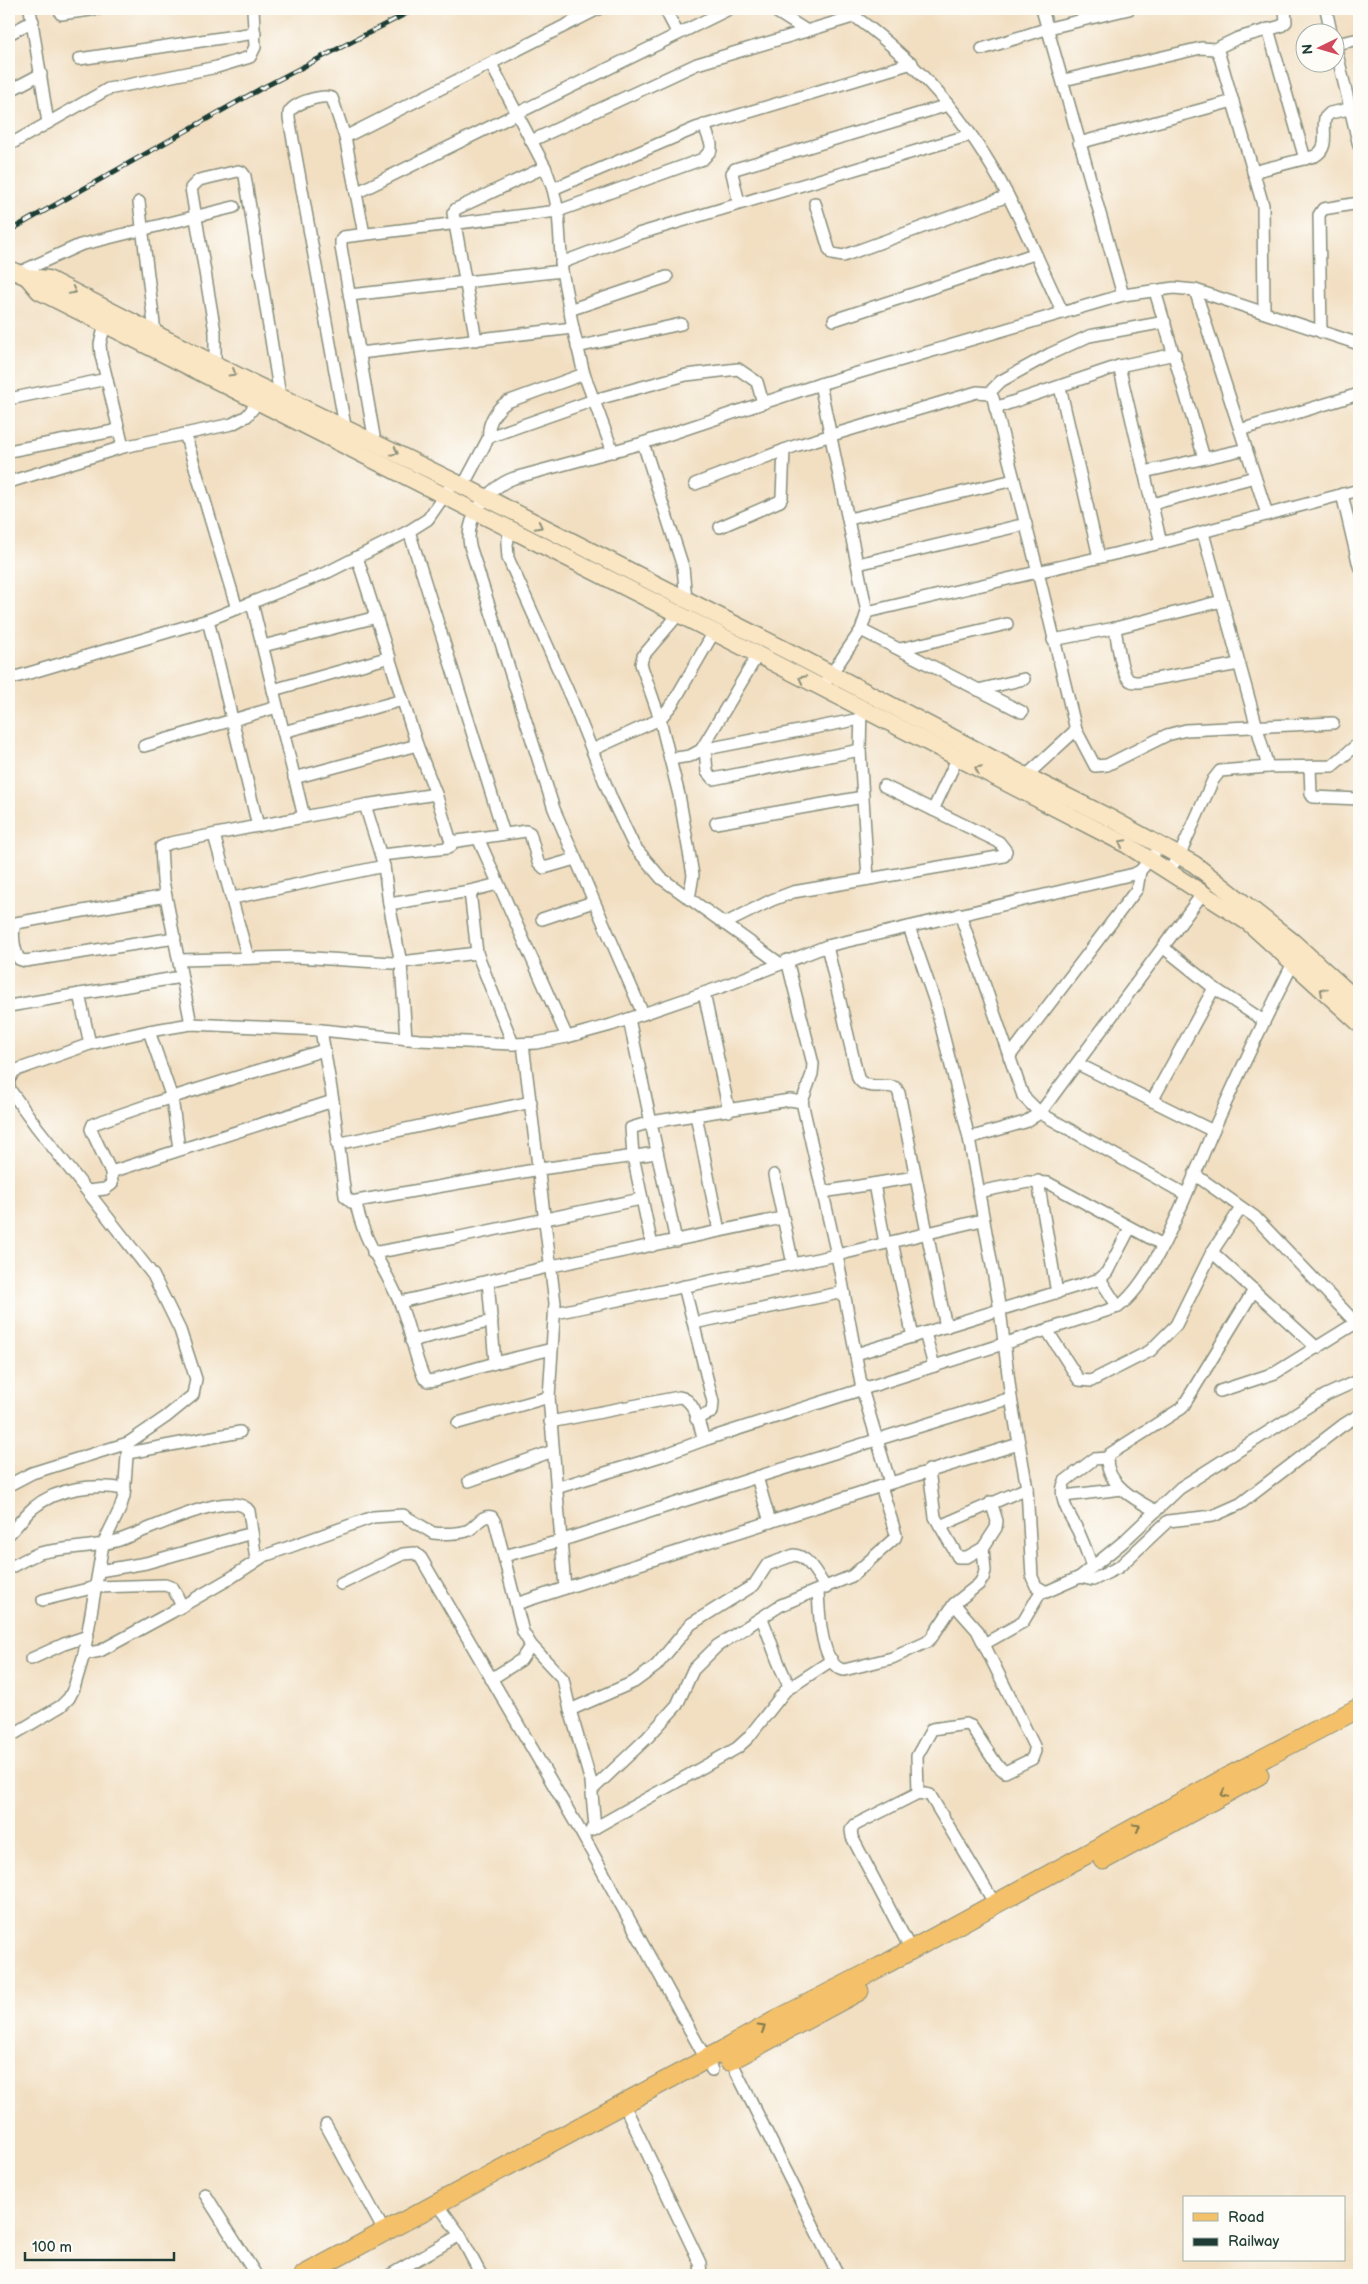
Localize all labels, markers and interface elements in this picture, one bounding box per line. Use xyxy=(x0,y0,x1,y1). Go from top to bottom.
north arrow xyxy=(1296,22,1346,72)
text: N xyxy=(1299,43,1316,55)
one-way arrow xyxy=(68,285,77,295)
one-way arrow xyxy=(228,366,237,376)
one-way arrow xyxy=(389,446,398,456)
one-way arrow xyxy=(534,520,543,530)
one-way arrow xyxy=(798,675,807,685)
one-way arrow xyxy=(974,765,983,775)
one-way arrow xyxy=(1118,839,1127,849)
one-way arrow xyxy=(1319,987,1328,996)
one-way arrow xyxy=(1221,1788,1230,1798)
one-way arrow xyxy=(1132,1823,1141,1833)
one-way arrow xyxy=(757,2024,766,2034)
legend xyxy=(1183,2196,1346,2262)
text: Road xyxy=(1228,2208,1264,2227)
scale bar xyxy=(25,2229,174,2261)
text: Railway xyxy=(1228,2232,1279,2251)
text: 100 m xyxy=(32,2238,72,2257)

